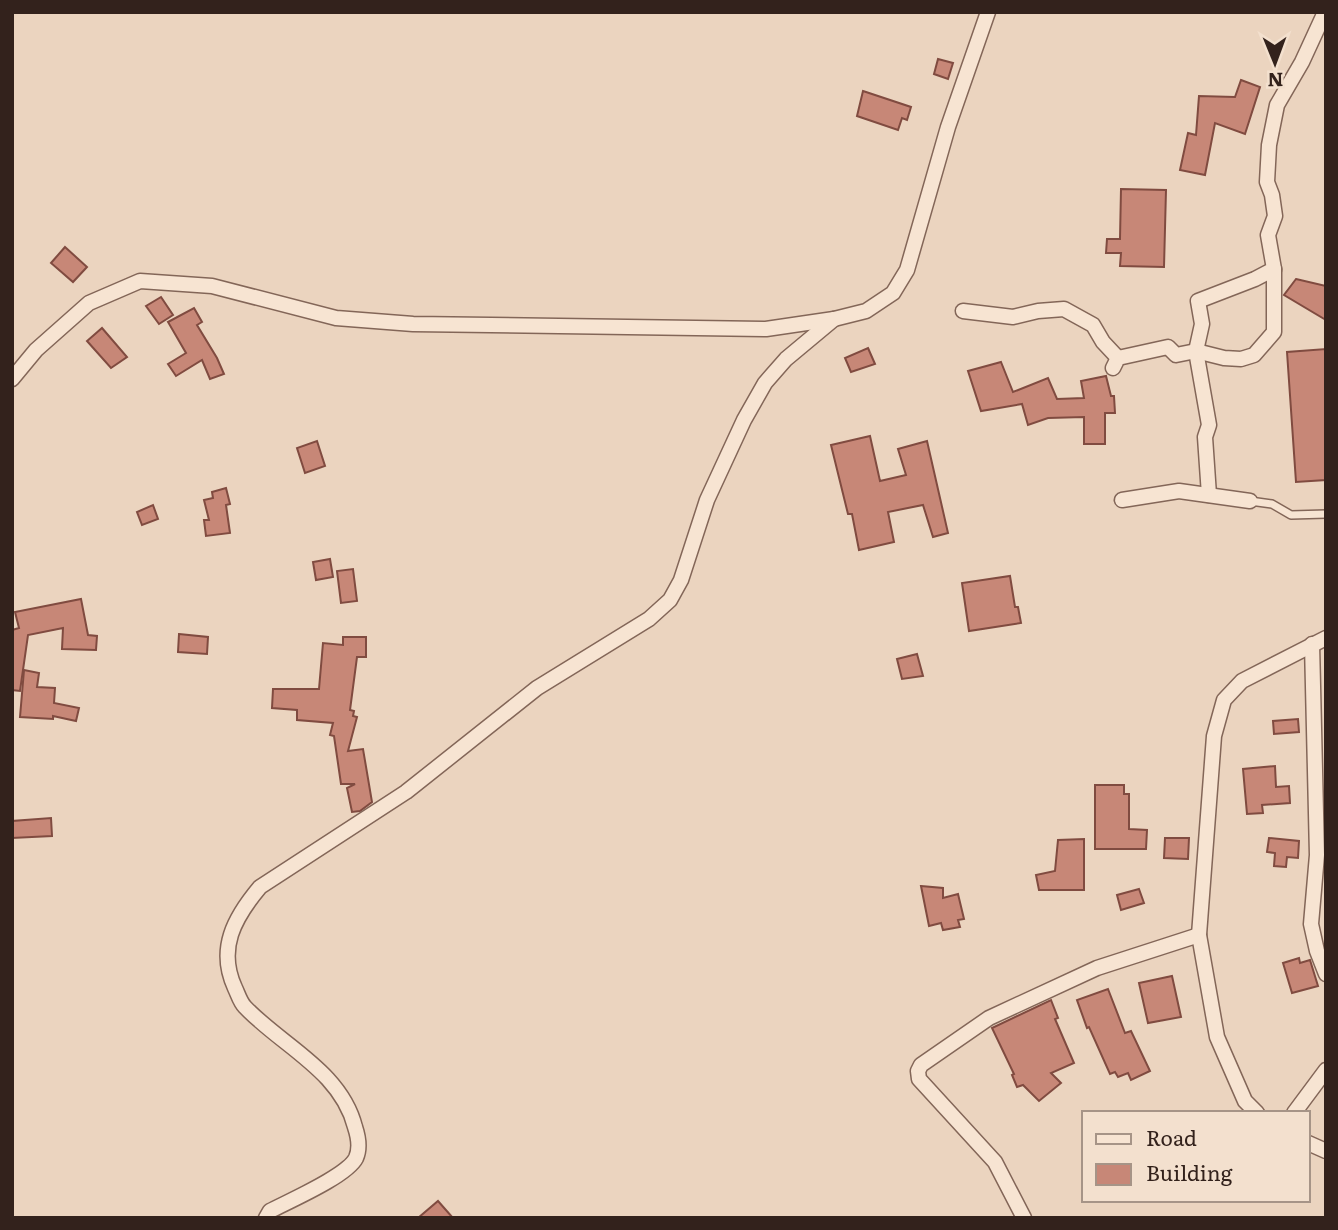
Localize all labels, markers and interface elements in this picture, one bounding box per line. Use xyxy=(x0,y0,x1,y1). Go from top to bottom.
north arrow xyxy=(1240,28,1310,98)
text: N xyxy=(1267,67,1284,95)
legend xyxy=(1082,1111,1310,1202)
text: Road xyxy=(1146,1121,1197,1152)
text: Building xyxy=(1146,1156,1233,1187)

